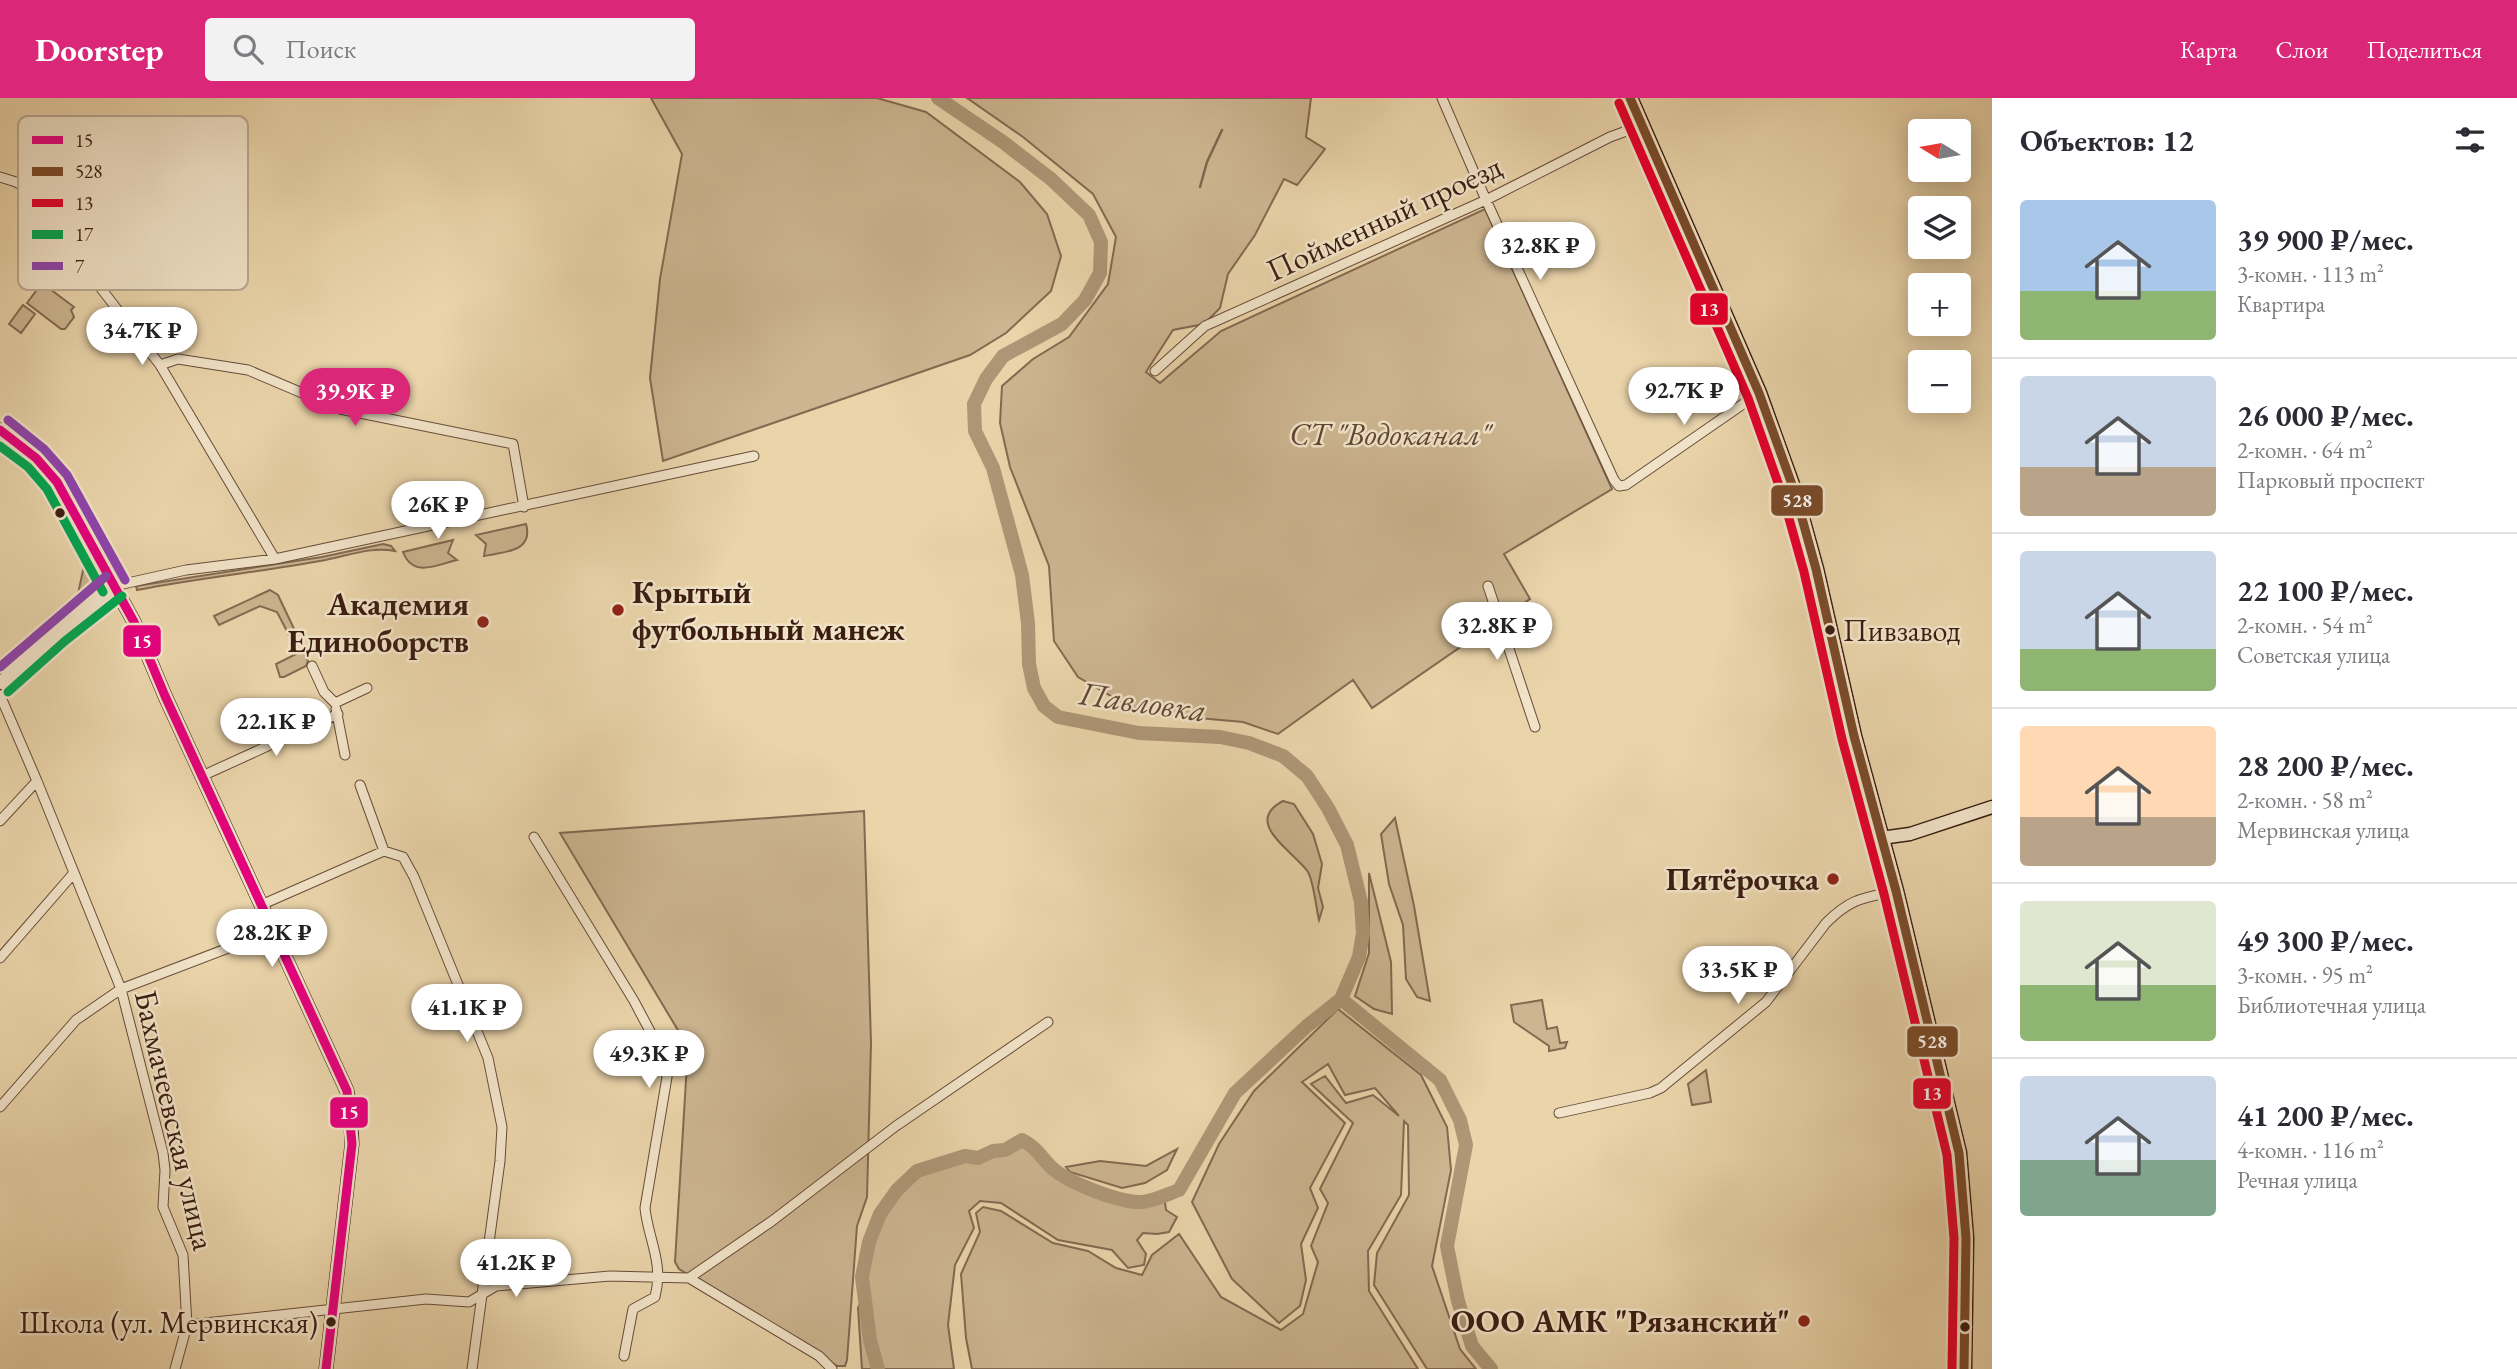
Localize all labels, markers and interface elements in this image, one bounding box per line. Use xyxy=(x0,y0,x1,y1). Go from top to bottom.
search box xyxy=(205,18,695,81)
text: Doorstep xyxy=(35,28,163,71)
icon: search xyxy=(229,30,267,68)
text: Поиск xyxy=(285,32,356,66)
text: Карта xyxy=(2180,34,2237,65)
text: Слои xyxy=(2275,34,2329,65)
text: Поделиться xyxy=(2367,34,2482,65)
legend xyxy=(18,116,248,290)
north arrow xyxy=(1908,119,1970,182)
map controls xyxy=(1908,119,1971,413)
text: Объектов: 12 xyxy=(2020,121,2194,160)
icon: filters xyxy=(2451,121,2489,159)
text: 15 xyxy=(75,128,93,153)
street label: Пойменный проезд xyxy=(1259,145,1509,291)
text: 528 xyxy=(75,159,102,184)
text: 13 xyxy=(75,191,93,216)
button: layers xyxy=(1908,196,1971,259)
text: 39 900 ₽/мес. xyxy=(2237,220,2414,259)
text: 17 xyxy=(75,222,94,247)
pin: 32.8K ₽ xyxy=(1475,222,1605,282)
icon: home xyxy=(2076,228,2160,312)
text: 32.8K ₽ xyxy=(1500,230,1580,260)
text: 7 xyxy=(75,254,85,279)
text: 3-комн. · 113 m² xyxy=(2237,259,2384,289)
button: + xyxy=(1908,273,1971,336)
text: Квартира xyxy=(2237,289,2325,319)
line badge: 13 xyxy=(1689,292,1729,326)
text: 13 xyxy=(1699,297,1719,322)
pin: 34.7K ₽ xyxy=(77,308,207,367)
text: 34.7K ₽ xyxy=(102,315,182,345)
button: − xyxy=(1908,350,1971,413)
pin: 39.9K ₽ xyxy=(290,368,420,428)
pin: 92.7K ₽ xyxy=(1619,368,1749,427)
text: 92.7K ₽ xyxy=(1644,375,1724,405)
text: 39.9K ₽ xyxy=(315,376,395,406)
text: 26 000 ₽/мес. xyxy=(2237,396,2414,435)
icon: home xyxy=(2076,404,2160,488)
park label: СТ "Водоканал" xyxy=(1289,413,1494,455)
text: 2-комн. · 64 m² xyxy=(2237,435,2373,465)
text: Парковый проспект xyxy=(2237,465,2425,495)
pin: 26K ₽ xyxy=(389,482,487,541)
line badge: 528 xyxy=(1770,484,1824,517)
text: 528 xyxy=(1782,488,1812,513)
text: 26K ₽ xyxy=(407,489,469,519)
unlabelled marker xyxy=(53,506,67,520)
place label: Крытый футбольный манеж xyxy=(632,571,905,650)
text: 22 100 ₽/мес. xyxy=(2237,571,2414,610)
icon: home xyxy=(2076,579,2160,663)
place label: Академия Единоборств xyxy=(288,583,469,662)
marker: Крытый футбольный манеж xyxy=(610,602,626,618)
pin: 32.8K ₽ xyxy=(1432,602,1562,662)
text: 32.8K ₽ xyxy=(1457,610,1537,640)
text: 2-комн. · 54 m² xyxy=(2237,610,2373,640)
place label: Пивзавод xyxy=(1843,611,1961,650)
marker: Академия Единоборств xyxy=(475,614,491,630)
marker: Пивзавод xyxy=(1823,623,1837,637)
line badge: 15 xyxy=(122,624,162,658)
text: 15 xyxy=(132,629,152,654)
text: Советская улица xyxy=(2237,640,2390,670)
water label: Павловка xyxy=(1076,671,1209,732)
pin: 22.1K ₽ xyxy=(211,698,341,758)
text: 22.1K ₽ xyxy=(236,706,316,736)
text: 28 200 ₽/мес. xyxy=(2237,746,2414,785)
icon: home xyxy=(2076,754,2160,838)
text: 2-комн. · 58 m² xyxy=(2237,785,2373,815)
text: Мервинская улица xyxy=(2237,815,2409,845)
place label: Пятёрочка xyxy=(1666,858,1820,900)
marker: Пятёрочка xyxy=(1825,871,1841,887)
pin: 28.2K ₽ xyxy=(207,910,337,969)
text: 28.2K ₽ xyxy=(232,917,312,947)
text: 49 300 ₽/мес. xyxy=(2237,921,2414,960)
icon: home xyxy=(2076,929,2160,1013)
pin: 33.5K ₽ xyxy=(1673,946,1803,1006)
text: 33.5K ₽ xyxy=(1698,954,1778,984)
text: 3-комн. · 95 m² xyxy=(2237,960,2373,990)
pin: 41.1K ₽ xyxy=(402,984,532,1044)
street label: Бахмачеевская улица xyxy=(125,986,225,1254)
text: Библиотечная улица xyxy=(2237,990,2426,1020)
text: 41.1K ₽ xyxy=(427,992,507,1022)
line badge: 528 xyxy=(1906,1025,1959,1058)
text: 528 xyxy=(1917,1029,1947,1054)
pin: 49.3K ₽ xyxy=(584,1030,714,1090)
text: 49.3K ₽ xyxy=(609,1038,689,1068)
line badge: 13 xyxy=(1912,1077,1952,1110)
text: 13 xyxy=(1922,1081,1942,1106)
line badge: 15 xyxy=(329,1096,369,1129)
text: 41 200 ₽/мес. xyxy=(2237,1096,2414,1135)
text: 15 xyxy=(339,1100,359,1125)
icon: home xyxy=(2076,1104,2160,1188)
text: 4-комн. · 116 m² xyxy=(2237,1135,2384,1165)
text: Речная улица xyxy=(2237,1165,2358,1195)
pin: 41.2K ₽ xyxy=(451,1240,581,1299)
text: 41.2K ₽ xyxy=(476,1247,556,1277)
place label: ООО АМК "Рязанский" xyxy=(1451,1300,1790,1342)
place label: Школа (ул. Мервинская) xyxy=(19,1303,318,1342)
marker: ООО АМК "Рязанский" xyxy=(1796,1313,1812,1329)
marker: Школа (ул. Мервинская) xyxy=(324,1315,338,1329)
unlabelled marker xyxy=(1958,1320,1972,1334)

